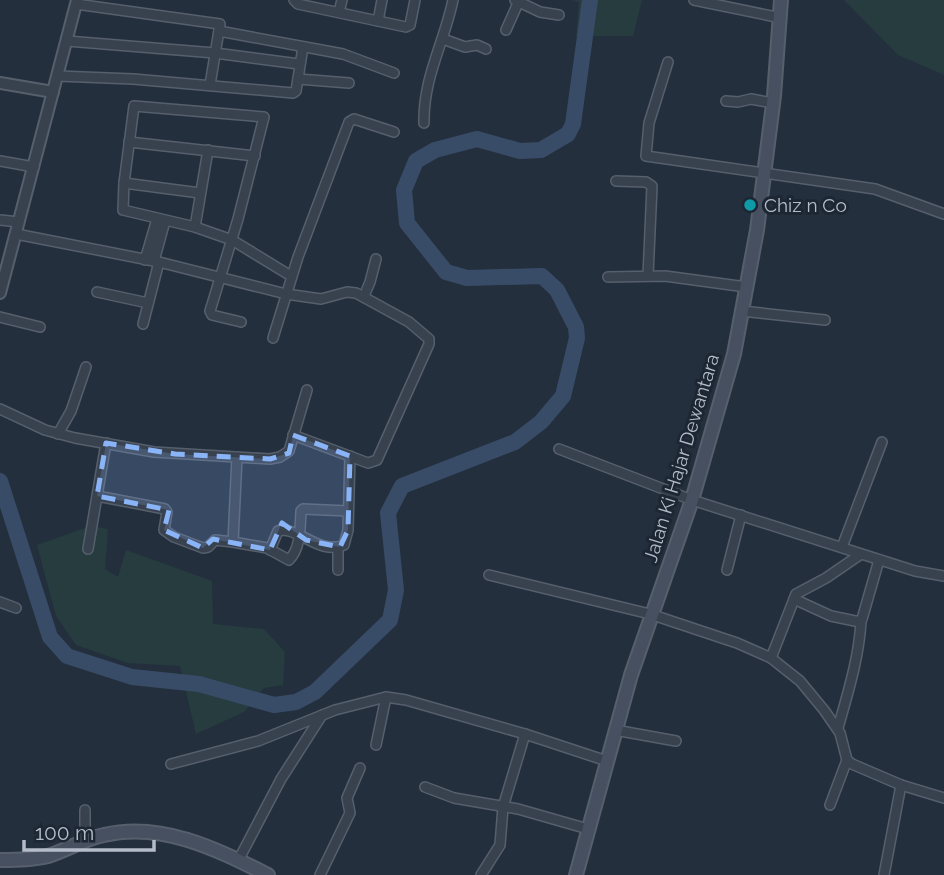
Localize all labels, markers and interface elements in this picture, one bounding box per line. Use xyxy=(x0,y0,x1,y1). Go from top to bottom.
place label: Chiz n Co xyxy=(764,194,847,216)
marker: Chiz n Co xyxy=(742,197,758,213)
street label: Jalan Ki Hajar Dewantara xyxy=(639,351,723,565)
scale bar xyxy=(24,808,154,852)
text: 100 m xyxy=(35,820,94,845)

